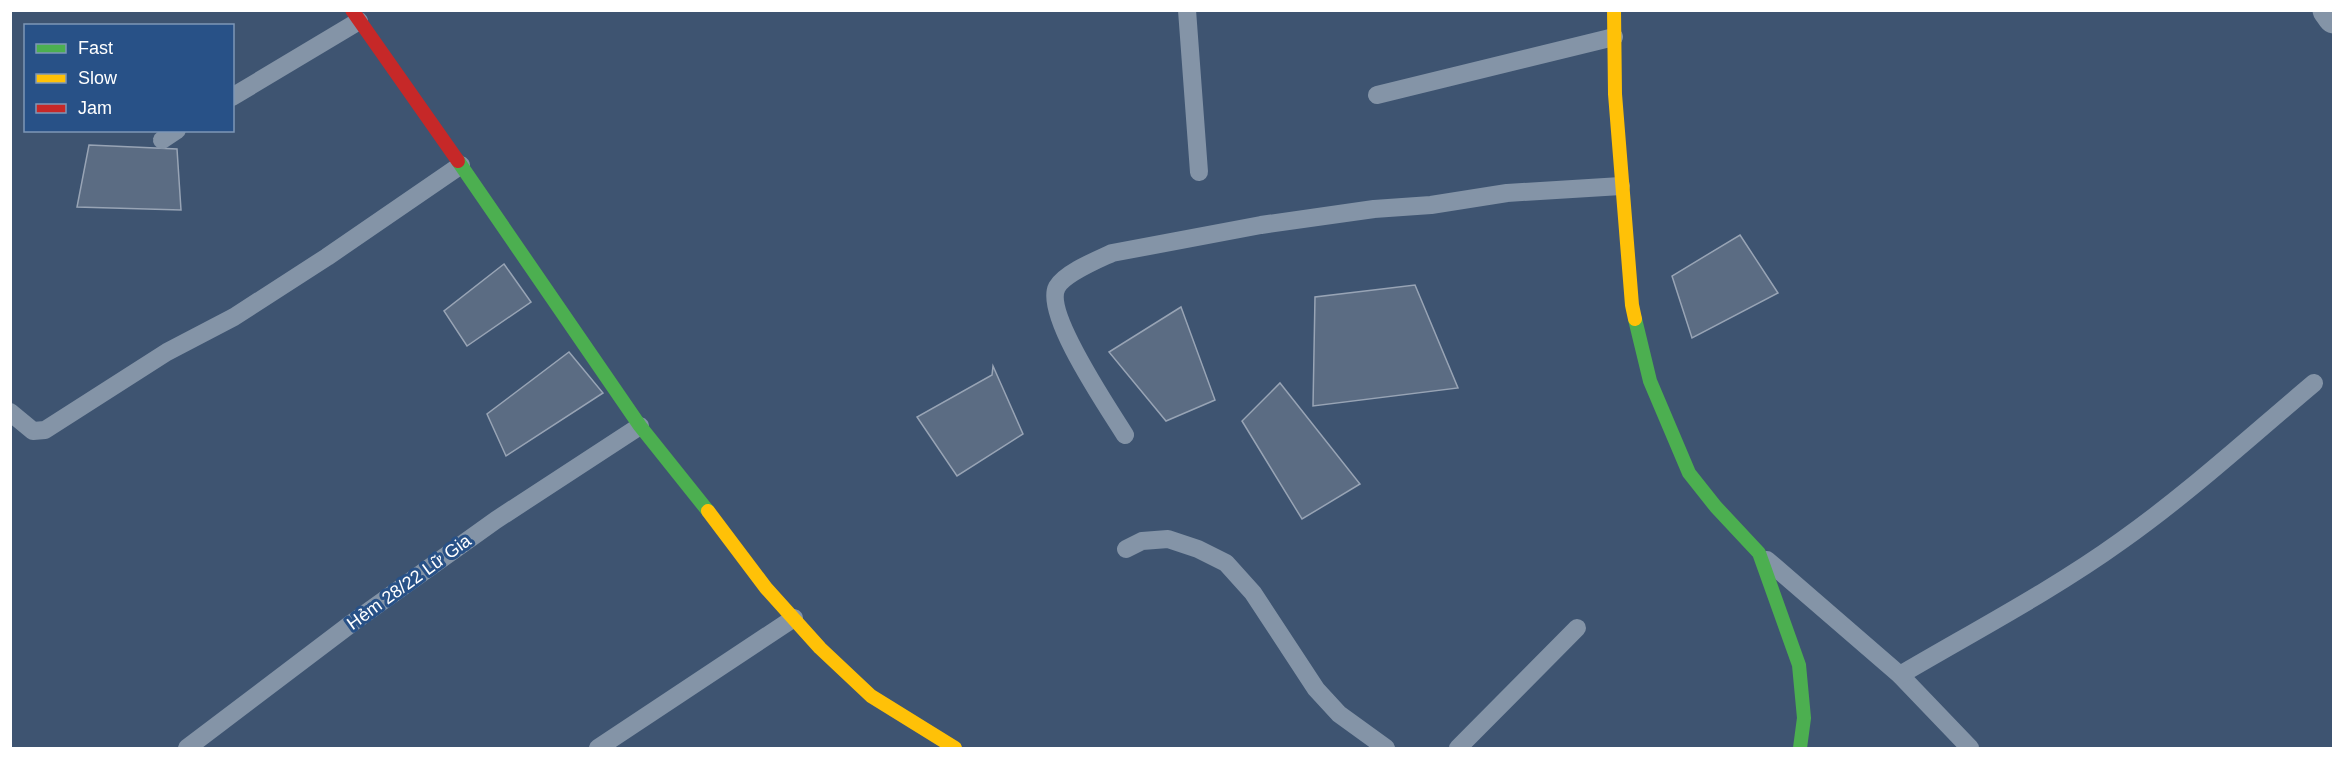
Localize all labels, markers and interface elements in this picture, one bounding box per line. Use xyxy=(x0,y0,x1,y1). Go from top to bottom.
legend xyxy=(24,24,234,132)
text: Fast xyxy=(78,38,113,58)
text: Slow xyxy=(78,68,118,88)
text: Jam xyxy=(78,98,112,118)
street label: Hẻm 28/22 Lữ Gia xyxy=(343,530,476,634)

